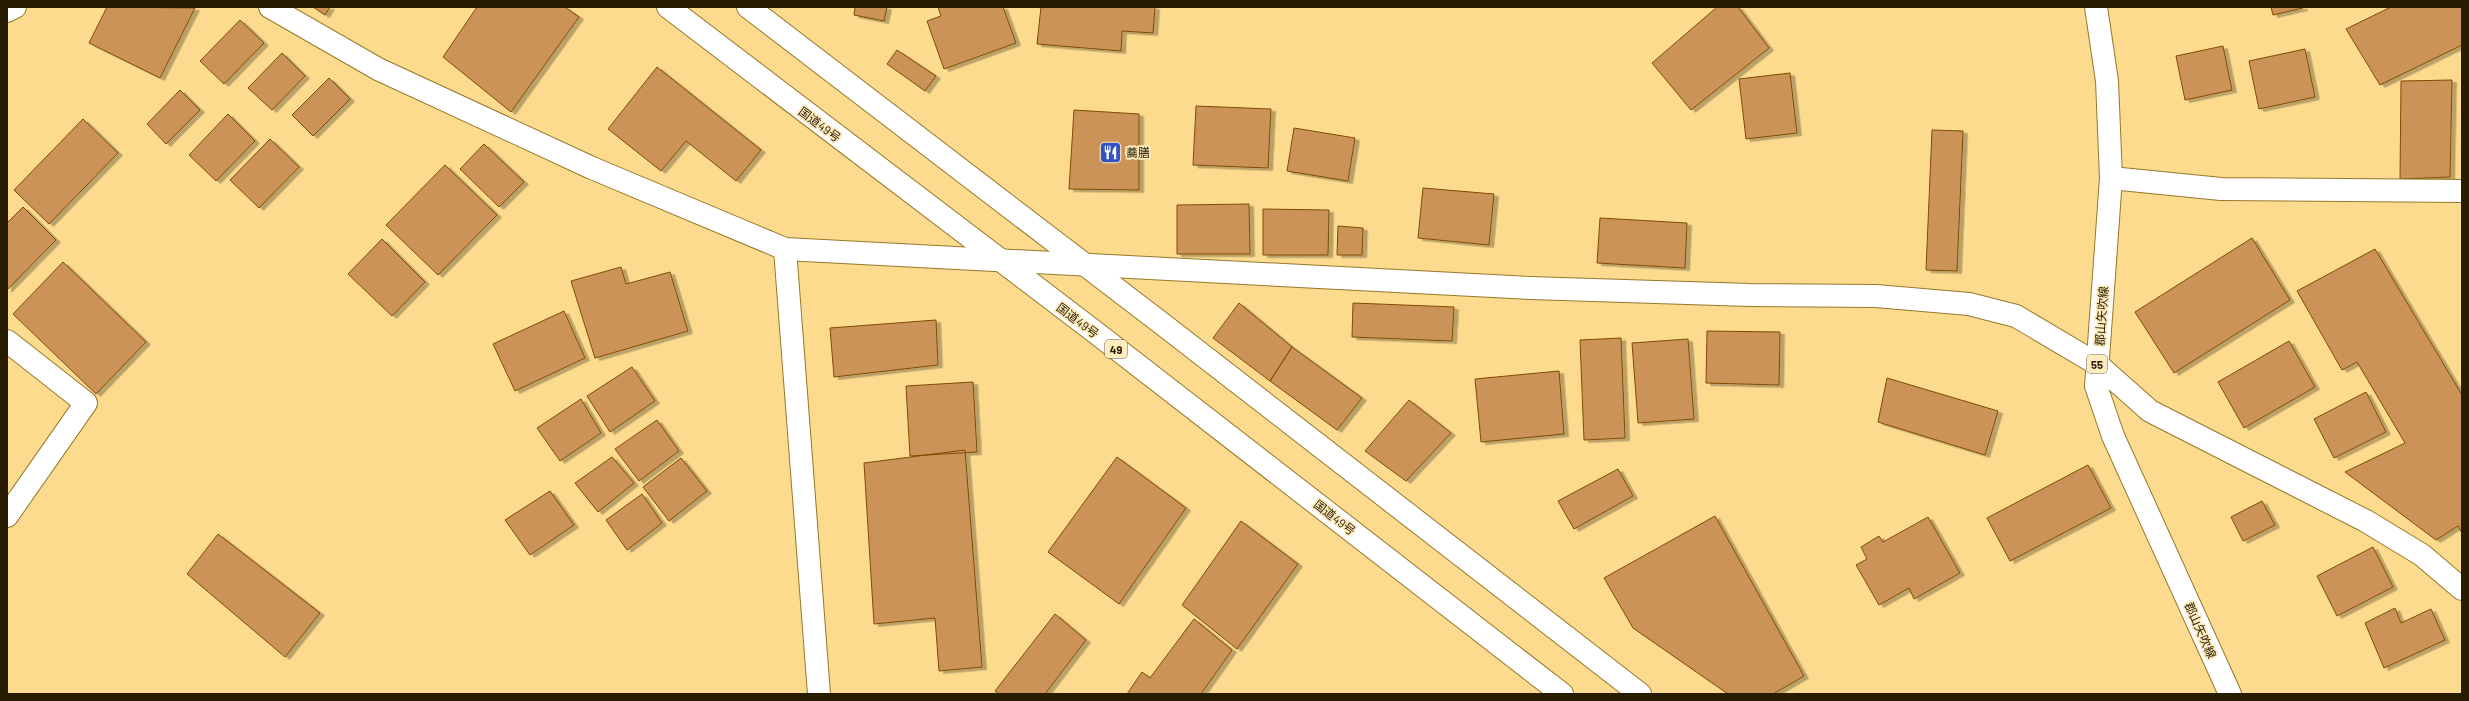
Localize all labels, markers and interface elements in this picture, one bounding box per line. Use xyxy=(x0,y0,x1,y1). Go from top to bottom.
street label: 国道49号 xyxy=(796,104,844,144)
restaurant icon: 蕎膳 xyxy=(1098,139,1124,165)
place label: 蕎膳 xyxy=(1126,145,1150,159)
street label: 郡山矢吹線 xyxy=(2092,286,2110,346)
street label: 国道49号 xyxy=(1054,300,1102,340)
road number: 49 xyxy=(1105,340,1127,358)
road number: 55 xyxy=(2087,355,2107,373)
street label: 国道49号 xyxy=(1311,496,1359,538)
street label: 郡山矢吹線 xyxy=(2182,600,2220,660)

